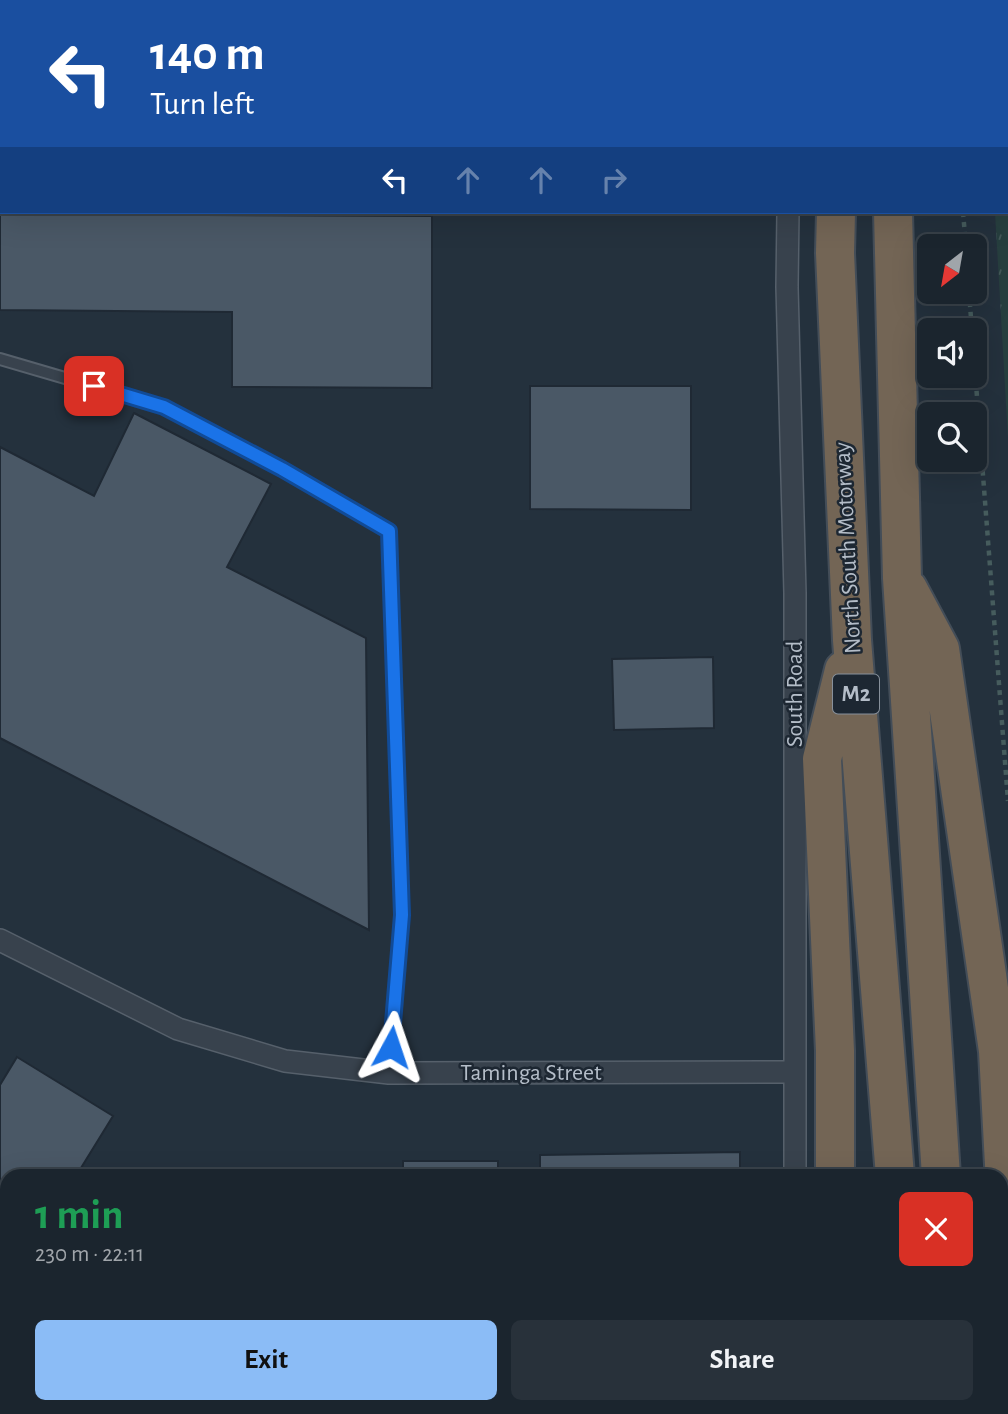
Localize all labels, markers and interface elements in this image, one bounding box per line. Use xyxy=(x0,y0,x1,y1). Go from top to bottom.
icon: left xyxy=(35,28,126,119)
text: 140 m xyxy=(150,30,265,79)
text: Turn left xyxy=(150,88,254,120)
icon: left xyxy=(376,161,414,199)
icon: ahead xyxy=(449,161,487,199)
icon: ahead xyxy=(522,161,560,199)
icon: right xyxy=(595,161,633,199)
north arrow xyxy=(917,234,987,304)
map controls xyxy=(917,234,987,472)
button: sound xyxy=(917,318,987,388)
pin xyxy=(64,356,124,416)
icon: arrive xyxy=(75,367,113,405)
button: search xyxy=(917,402,987,472)
street label: North South Motorway xyxy=(830,441,866,655)
street label: South Road xyxy=(783,641,807,747)
road number: M2 xyxy=(833,674,879,714)
position arrow xyxy=(354,1010,428,1084)
street label: Taminga Street xyxy=(460,1061,602,1085)
button: close xyxy=(899,1192,973,1266)
text: 1 min xyxy=(35,1194,124,1236)
text: 230 m · 22:11 xyxy=(35,1243,144,1266)
button: Exit xyxy=(35,1320,497,1400)
button: Share xyxy=(511,1320,973,1400)

